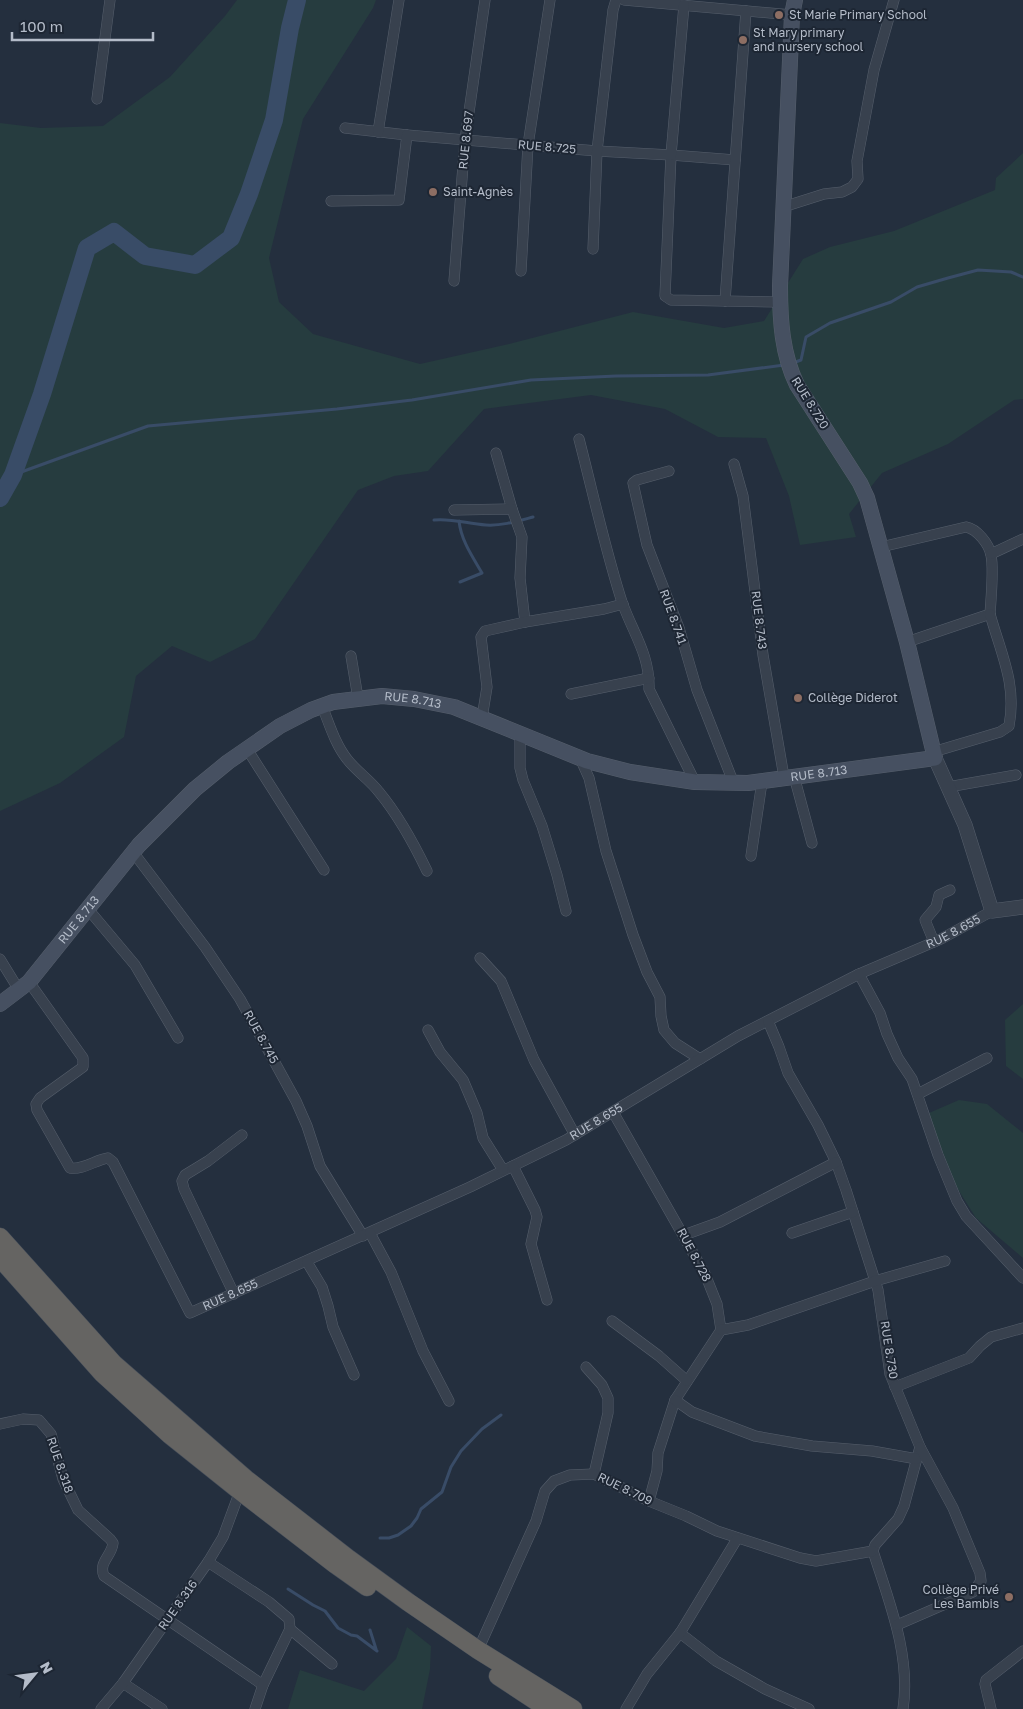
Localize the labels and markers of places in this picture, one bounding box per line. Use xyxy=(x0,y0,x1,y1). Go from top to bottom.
place label: St Marie Primary School xyxy=(789,7,927,22)
marker: St Marie Primary School xyxy=(773,9,785,21)
place label: St Mary primary and nursery school xyxy=(753,25,864,54)
marker: St Mary primary and nursery school xyxy=(737,34,749,46)
place label: Saint-Agnès xyxy=(443,184,513,199)
marker: Saint-Agnès xyxy=(427,186,439,198)
place label: Collège Diderot xyxy=(808,690,898,705)
marker: Collège Diderot xyxy=(792,692,804,704)
place label: Collège Privé Les Bambis xyxy=(923,1582,999,1611)
marker: Collège Privé Les Bambis xyxy=(1003,1591,1015,1603)

